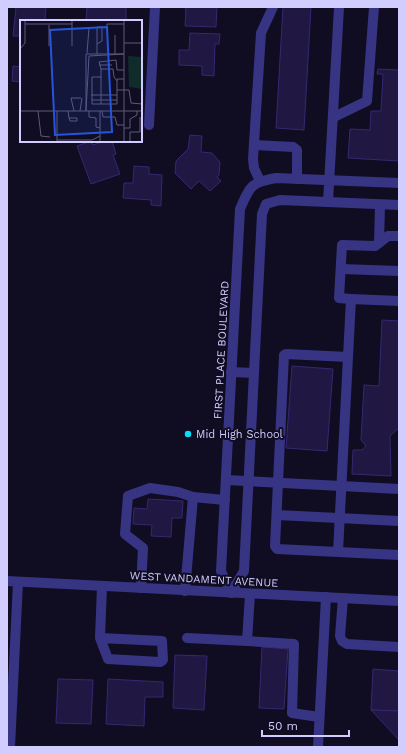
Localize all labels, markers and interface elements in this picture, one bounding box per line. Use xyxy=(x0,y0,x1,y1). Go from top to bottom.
inset map xyxy=(20,20,142,142)
street label: FIRST PLACE BOULEVARD xyxy=(211,280,232,420)
place label: Mid High School xyxy=(196,428,284,441)
marker: Mid High School xyxy=(183,429,193,439)
street label: WEST VANDAMENT AVENUE xyxy=(129,569,278,590)
scale bar xyxy=(262,712,349,738)
text: 50 m xyxy=(268,719,298,733)

